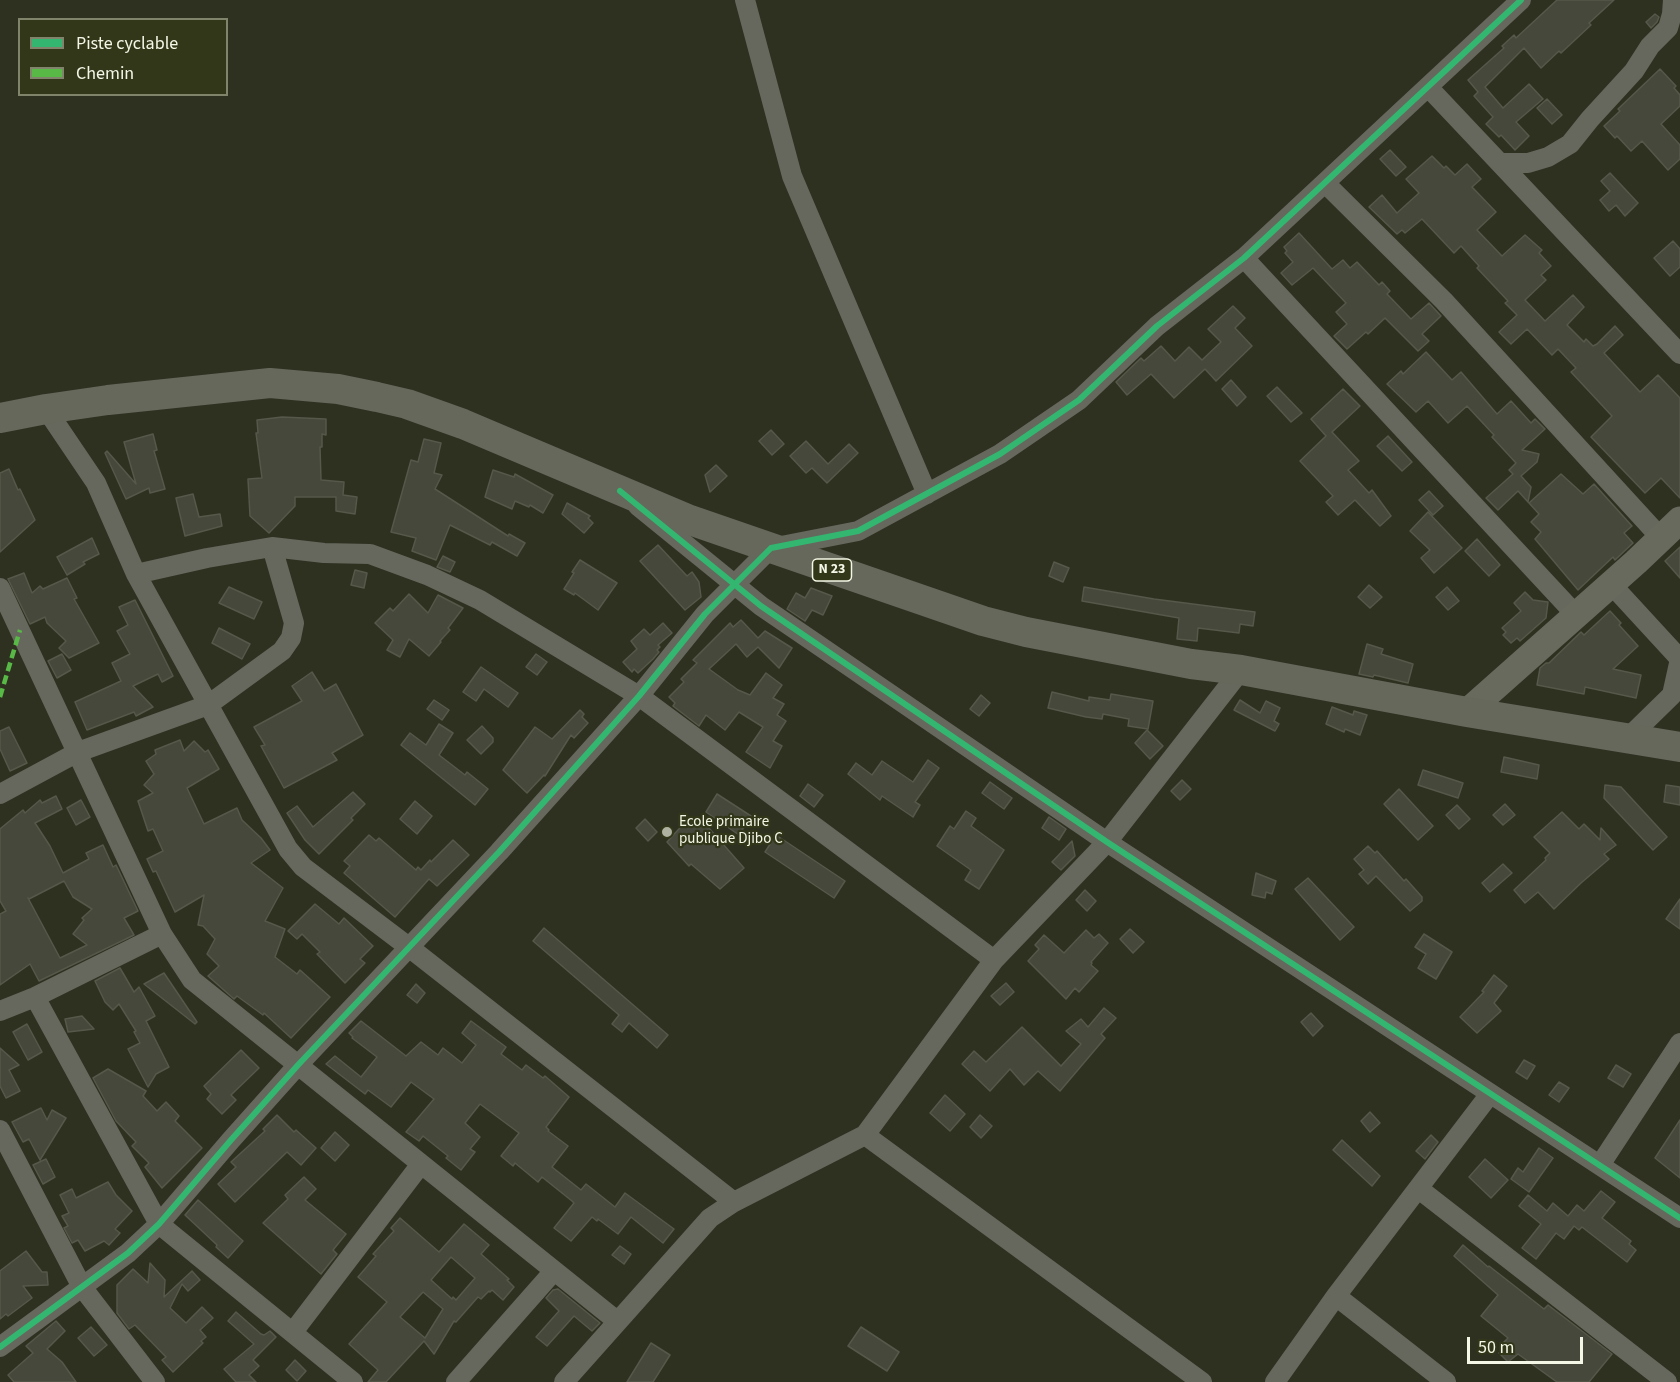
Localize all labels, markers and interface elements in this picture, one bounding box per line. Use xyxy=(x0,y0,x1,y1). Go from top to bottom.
legend xyxy=(18,18,228,96)
text: Piste cyclable xyxy=(76,31,178,56)
text: Chemin xyxy=(76,61,134,86)
road number: N 23 xyxy=(812,559,852,581)
place label: Ecole primaire publique Djibo C xyxy=(679,814,783,849)
marker: Ecole primaire publique Djibo C xyxy=(660,825,674,839)
scale bar xyxy=(1470,1325,1586,1363)
text: 50 m xyxy=(1478,1335,1514,1360)

